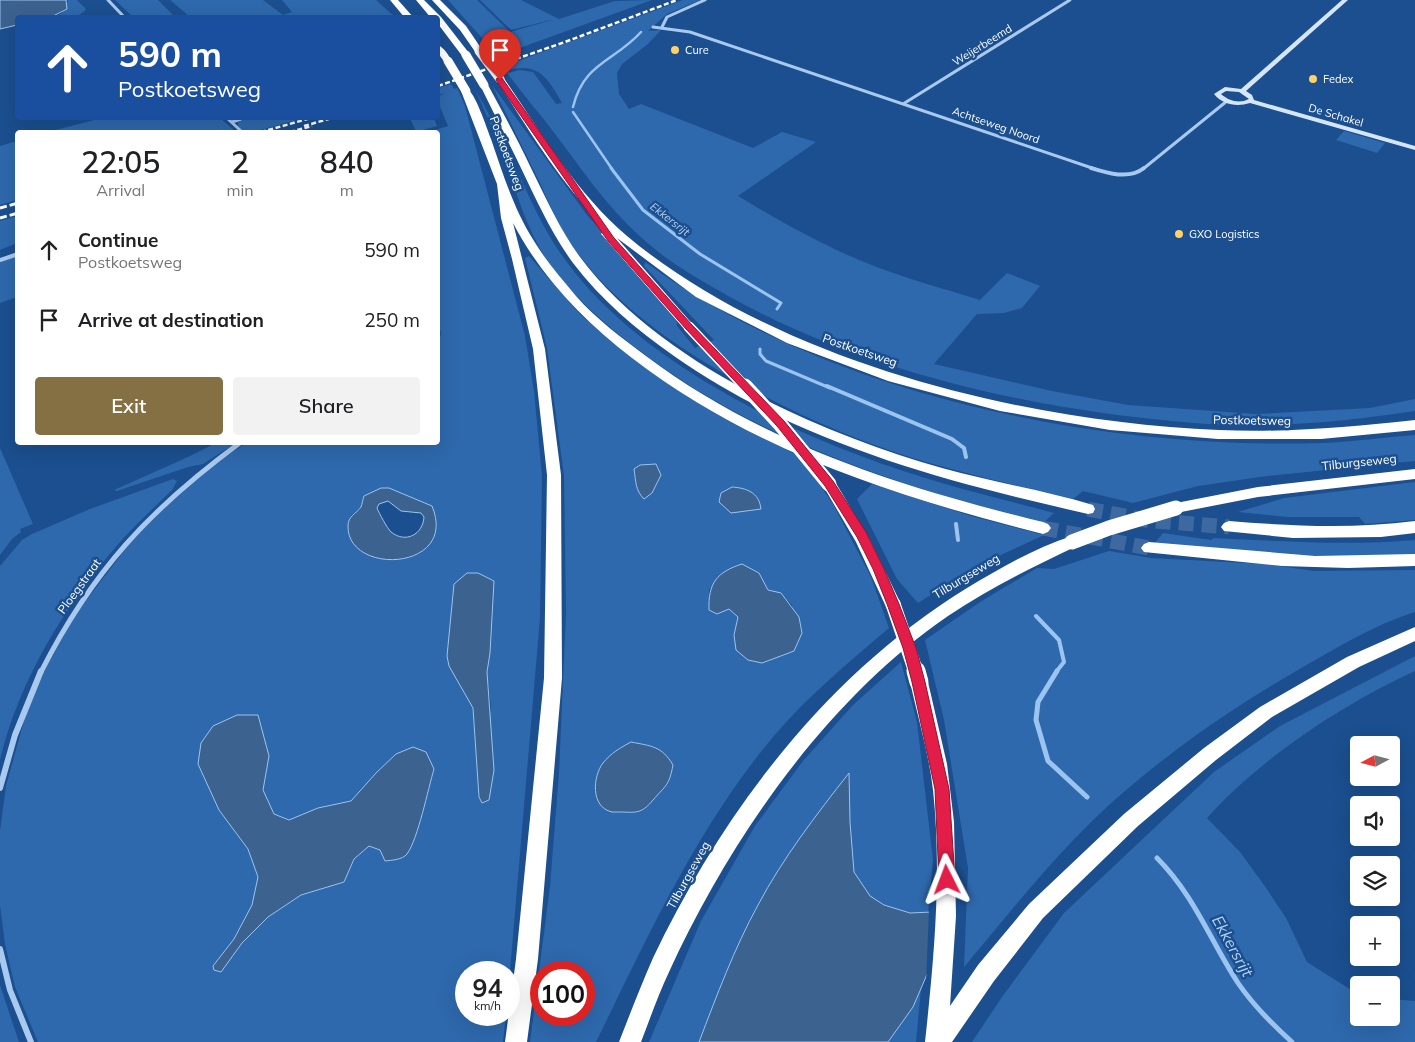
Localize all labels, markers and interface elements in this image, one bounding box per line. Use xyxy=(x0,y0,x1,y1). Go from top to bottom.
street label: Weijerbeemd xyxy=(950,21,1014,69)
pin xyxy=(479,29,521,80)
text: 590 m xyxy=(118,32,222,76)
icon: ahead xyxy=(35,35,100,100)
icon: arrive xyxy=(486,36,514,64)
place label: Cure xyxy=(685,43,709,57)
marker: Cure xyxy=(669,44,681,56)
place label: Fedex xyxy=(1323,72,1353,86)
marker: Fedex xyxy=(1307,73,1319,85)
text: Postkoetsweg xyxy=(118,75,261,103)
street label: De Schakel xyxy=(1307,100,1365,130)
street label: Achtseweg Noord xyxy=(951,103,1041,147)
street label: Postkoetsweg xyxy=(487,114,527,192)
text: 22:05 xyxy=(81,143,160,181)
text: 2 xyxy=(231,143,249,181)
text: 840 xyxy=(320,143,374,181)
text: Arrival xyxy=(96,180,145,200)
text: min xyxy=(226,180,254,200)
text: m xyxy=(340,180,354,200)
water label: Ekkersrijt xyxy=(648,199,693,239)
place label: GXO Logistics xyxy=(1189,227,1259,241)
text: Continue xyxy=(78,228,158,252)
marker: GXO Logistics xyxy=(1173,228,1185,240)
icon: ahead xyxy=(35,236,63,264)
text: 590 m xyxy=(364,238,420,262)
text: Postkoetsweg xyxy=(78,252,182,272)
icon: arrive xyxy=(35,306,63,334)
text: Arrive at destination xyxy=(78,308,264,332)
text: 250 m xyxy=(364,308,420,332)
street label: Postkoetsweg xyxy=(821,330,899,370)
button: Exit xyxy=(35,377,223,435)
button: Share xyxy=(233,377,420,435)
street label: Postkoetsweg xyxy=(1213,412,1291,428)
street label: Tilburgseweg xyxy=(1321,451,1397,473)
street label: Tilburgseweg xyxy=(930,550,1002,602)
street label: Ploegstraat xyxy=(54,556,104,616)
north arrow xyxy=(1350,736,1400,786)
map controls xyxy=(1350,736,1400,1026)
button: sound xyxy=(1350,796,1400,846)
street label: Tilburgseweg xyxy=(663,839,713,911)
position arrow xyxy=(920,853,972,905)
button: layers xyxy=(1350,856,1400,906)
water label: Ekkersrijt xyxy=(1208,912,1258,981)
button: + xyxy=(1350,916,1400,966)
speed limit sign: 100 xyxy=(530,961,595,1026)
text: 94 xyxy=(472,972,503,1003)
button: − xyxy=(1350,976,1400,1026)
text: km/h xyxy=(474,998,501,1013)

